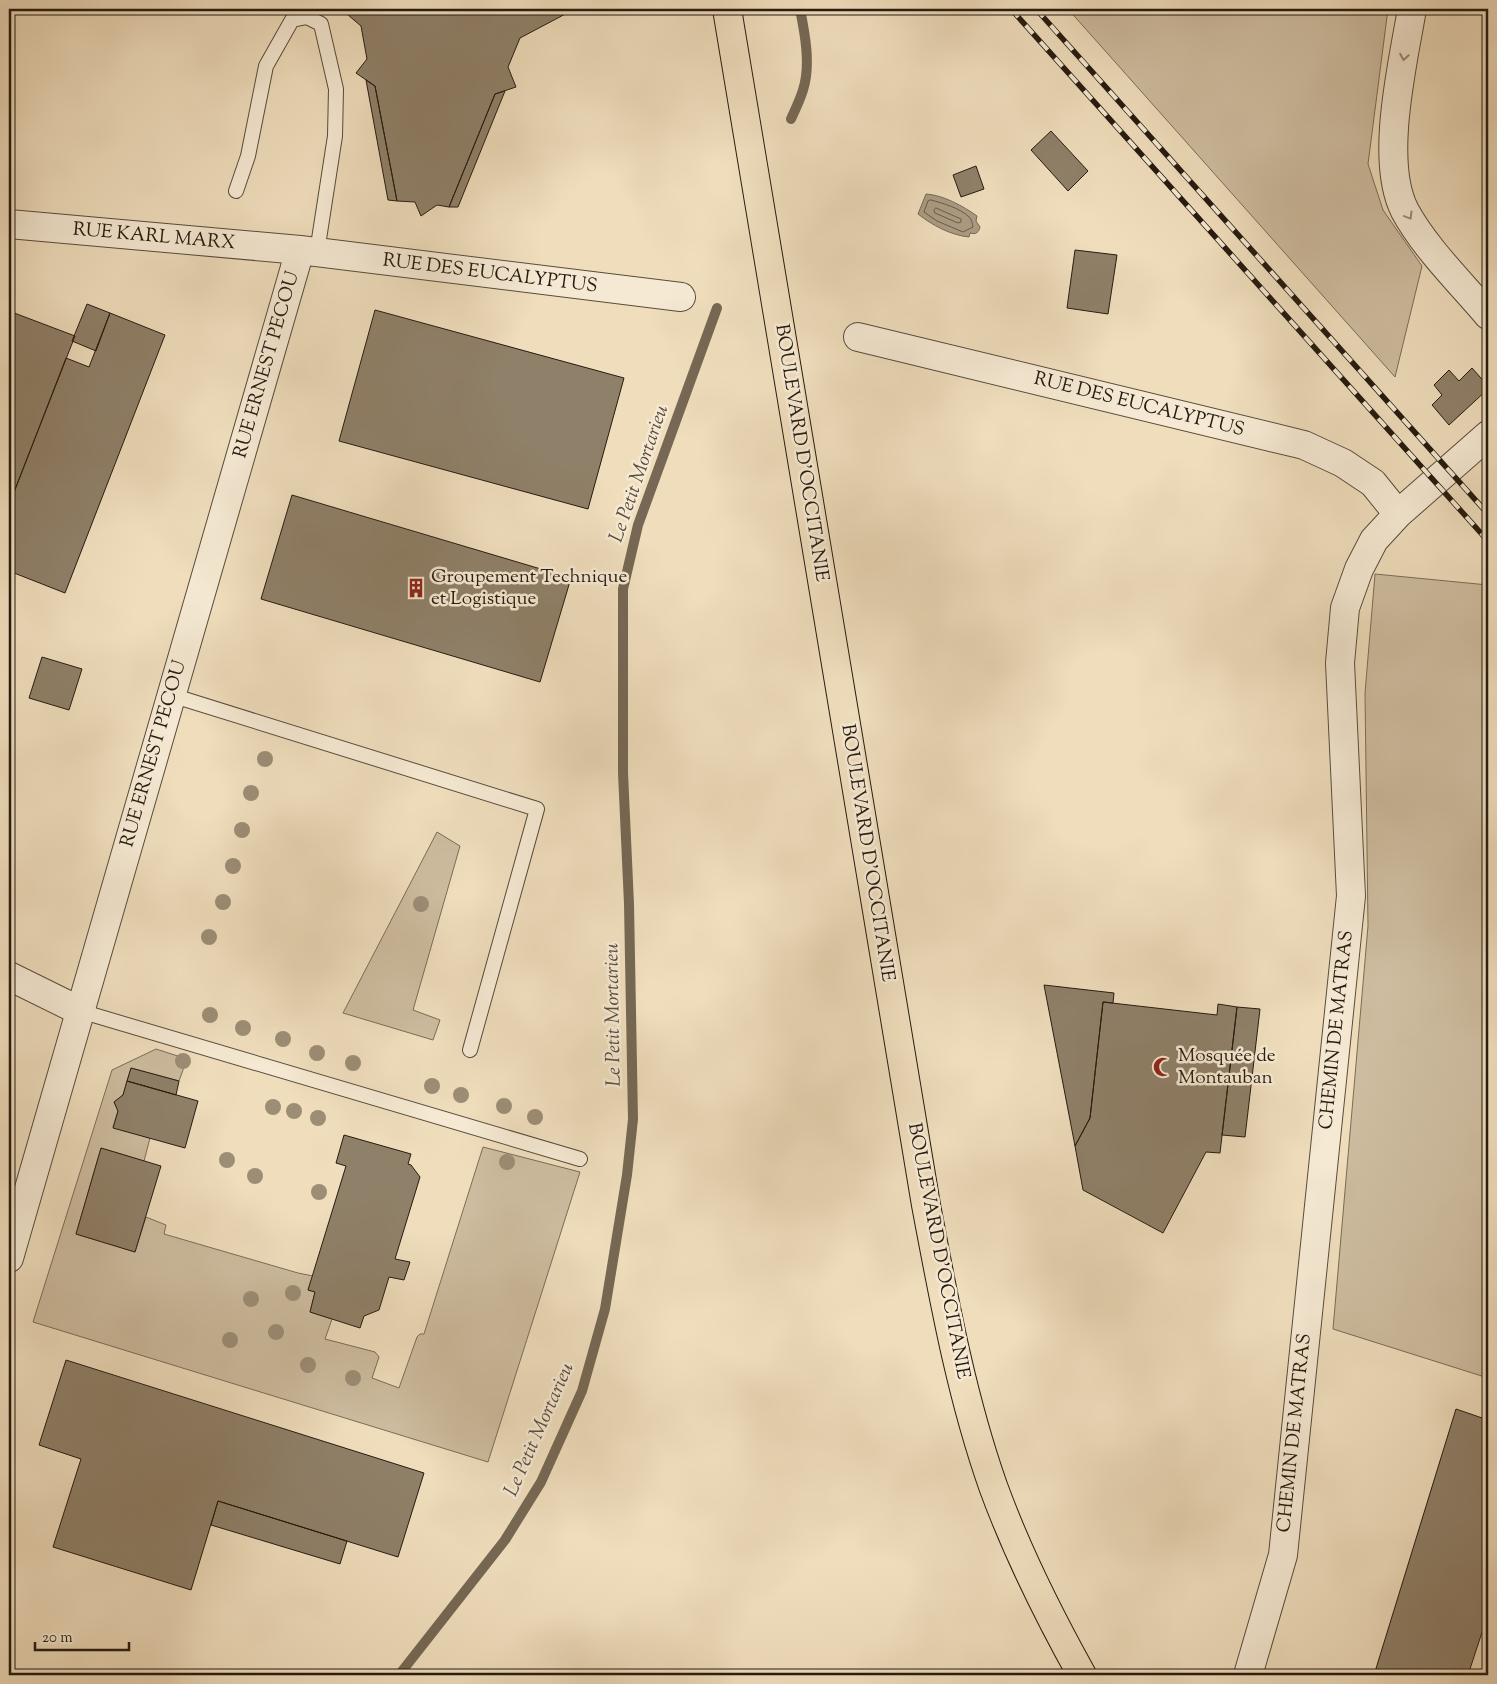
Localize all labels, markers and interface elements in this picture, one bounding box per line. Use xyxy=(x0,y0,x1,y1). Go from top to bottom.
one-way arrow xyxy=(1400,52,1410,61)
one-way arrow xyxy=(1402,210,1412,219)
street label: RUE KARL MARX xyxy=(72,216,236,258)
street label: RUE DES EUCALYPTUS xyxy=(381,247,599,301)
street label: RUE ERNEST PECOU xyxy=(227,268,307,462)
street label: BOULEVARD D'OCCITANIE xyxy=(767,322,835,584)
street label: RUE DES EUCALYPTUS xyxy=(1031,366,1247,444)
water label: Le Petit Mortarieu xyxy=(603,401,677,547)
place label: Groupement Technique et Logistique xyxy=(431,564,627,613)
building icon: Groupement Technique et Logistique xyxy=(405,577,427,599)
street label: RUE ERNEST PECOU xyxy=(114,657,194,851)
street label: BOULEVARD D'OCCITANIE xyxy=(833,722,901,984)
street label: CHEMIN DE MATRAS xyxy=(1313,929,1361,1131)
water label: Le Petit Mortarieu xyxy=(598,942,630,1087)
place label: Mosquée de Montauban xyxy=(1178,1043,1276,1092)
mosque icon: Mosquée de Montauban xyxy=(1152,1056,1174,1078)
street label: BOULEVARD D'OCCITANIE xyxy=(900,1121,976,1382)
street label: CHEMIN DE MATRAS xyxy=(1271,1332,1319,1534)
water label: Le Petit Mortarieu xyxy=(498,1358,583,1502)
scale bar xyxy=(35,1619,129,1651)
text: 20 m xyxy=(42,1628,73,1649)

